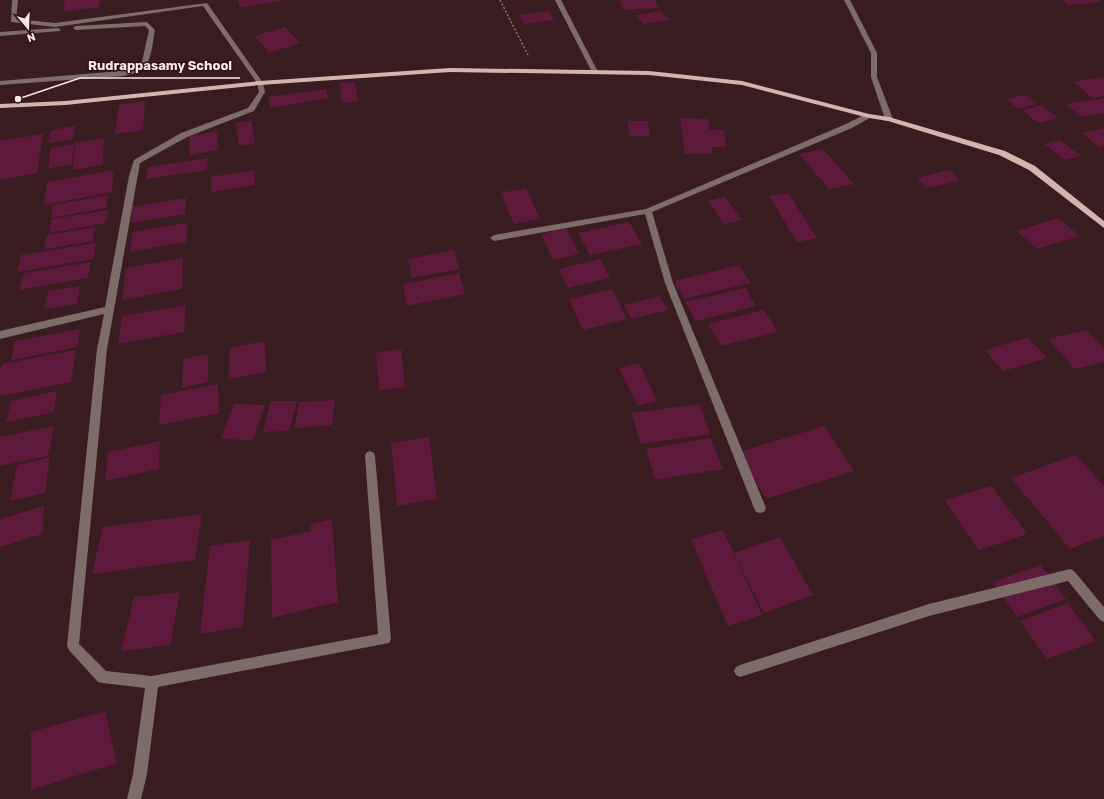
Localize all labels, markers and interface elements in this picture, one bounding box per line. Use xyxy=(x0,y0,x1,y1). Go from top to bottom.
north arrow xyxy=(8,8,48,48)
text: N xyxy=(25,30,37,44)
callout: Rudrappasamy School xyxy=(80,53,240,78)
text: Rudrappasamy School xyxy=(88,58,232,73)

